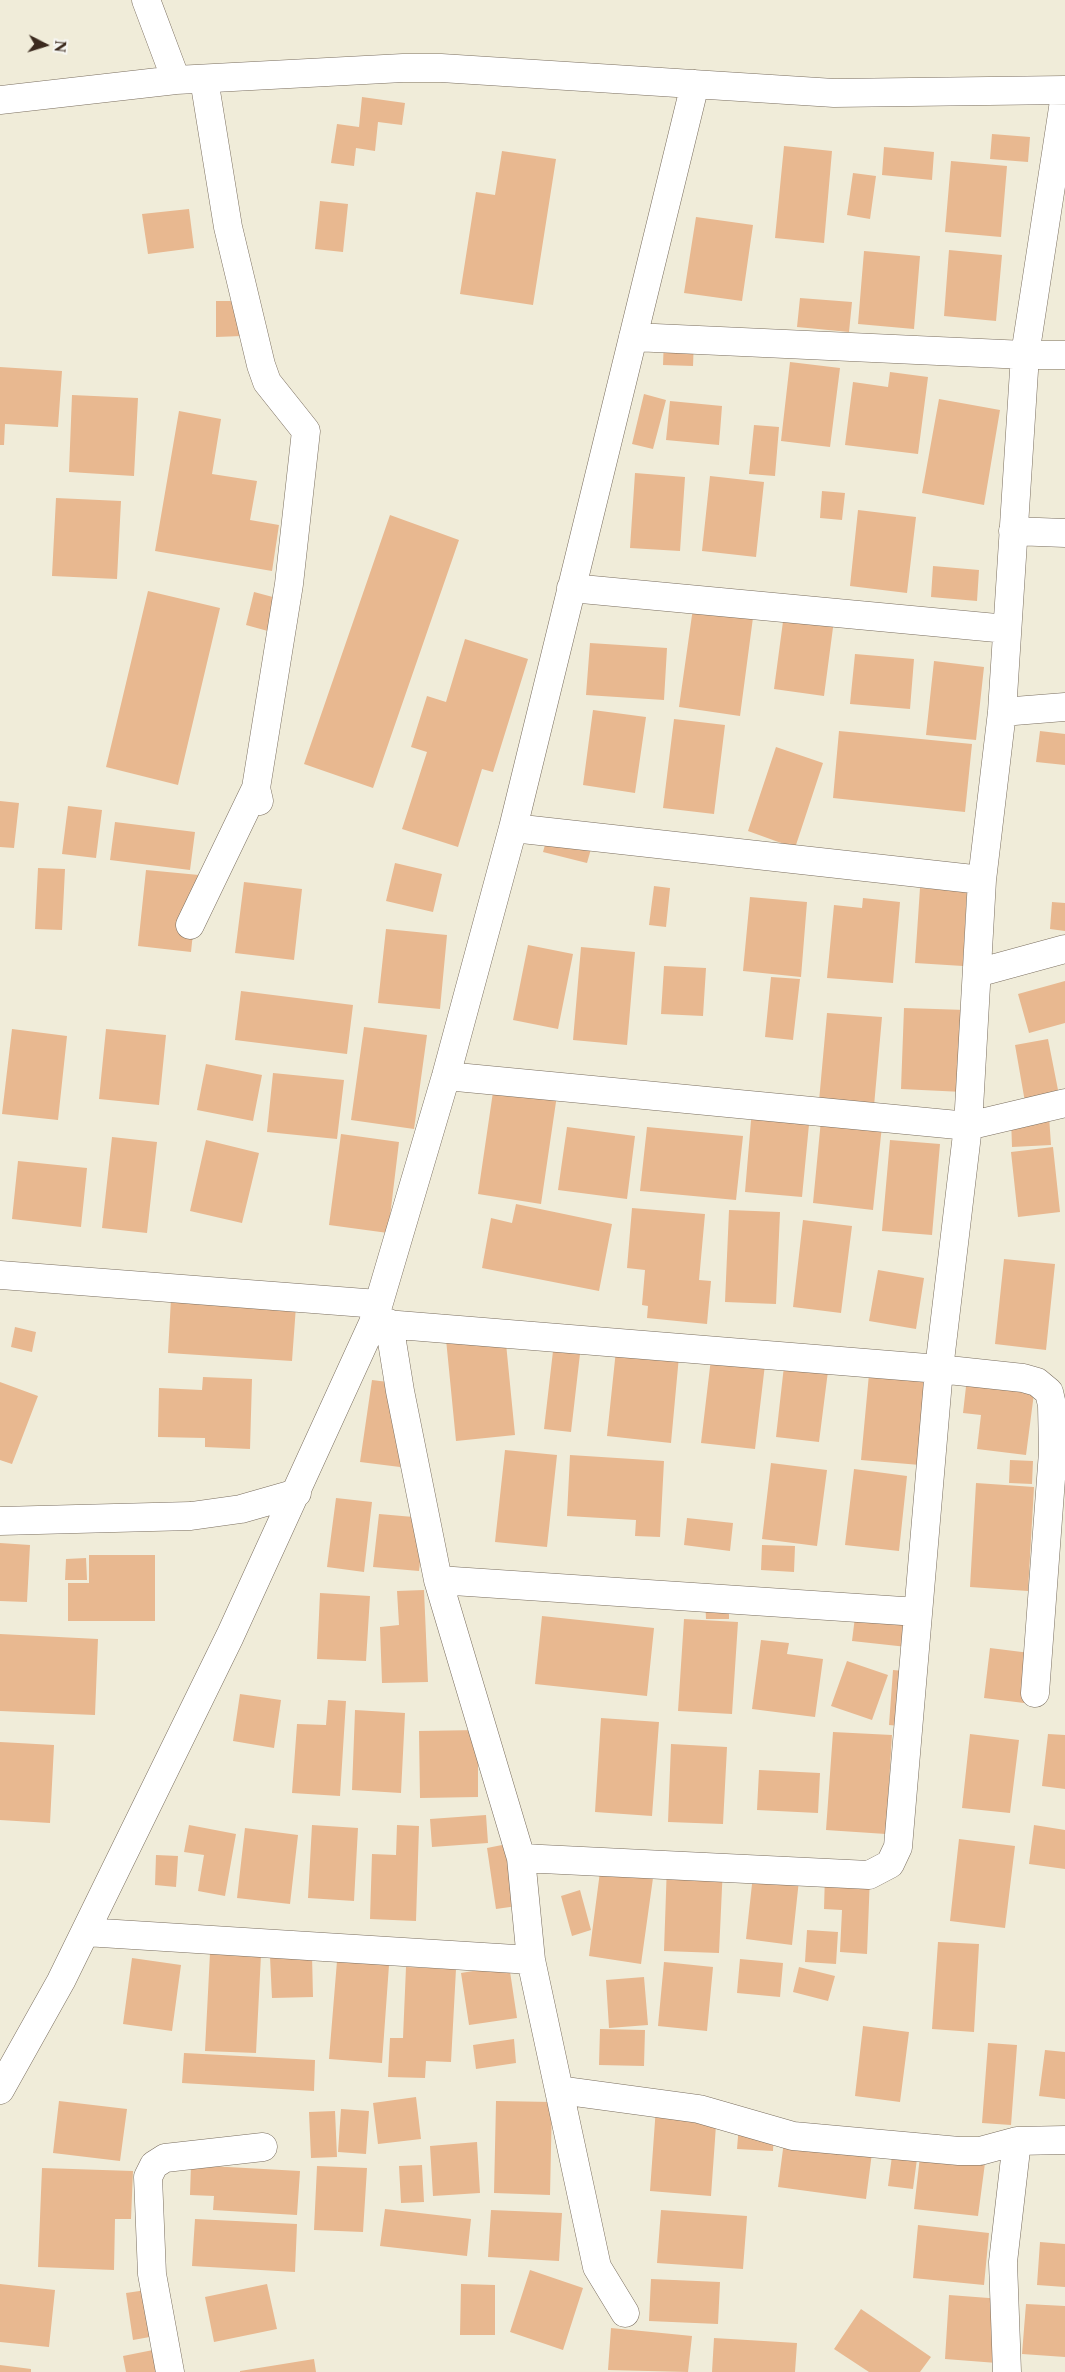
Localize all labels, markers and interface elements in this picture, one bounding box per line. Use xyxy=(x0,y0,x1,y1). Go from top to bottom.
north arrow xyxy=(20,20,70,70)
text: N xyxy=(50,39,69,53)

